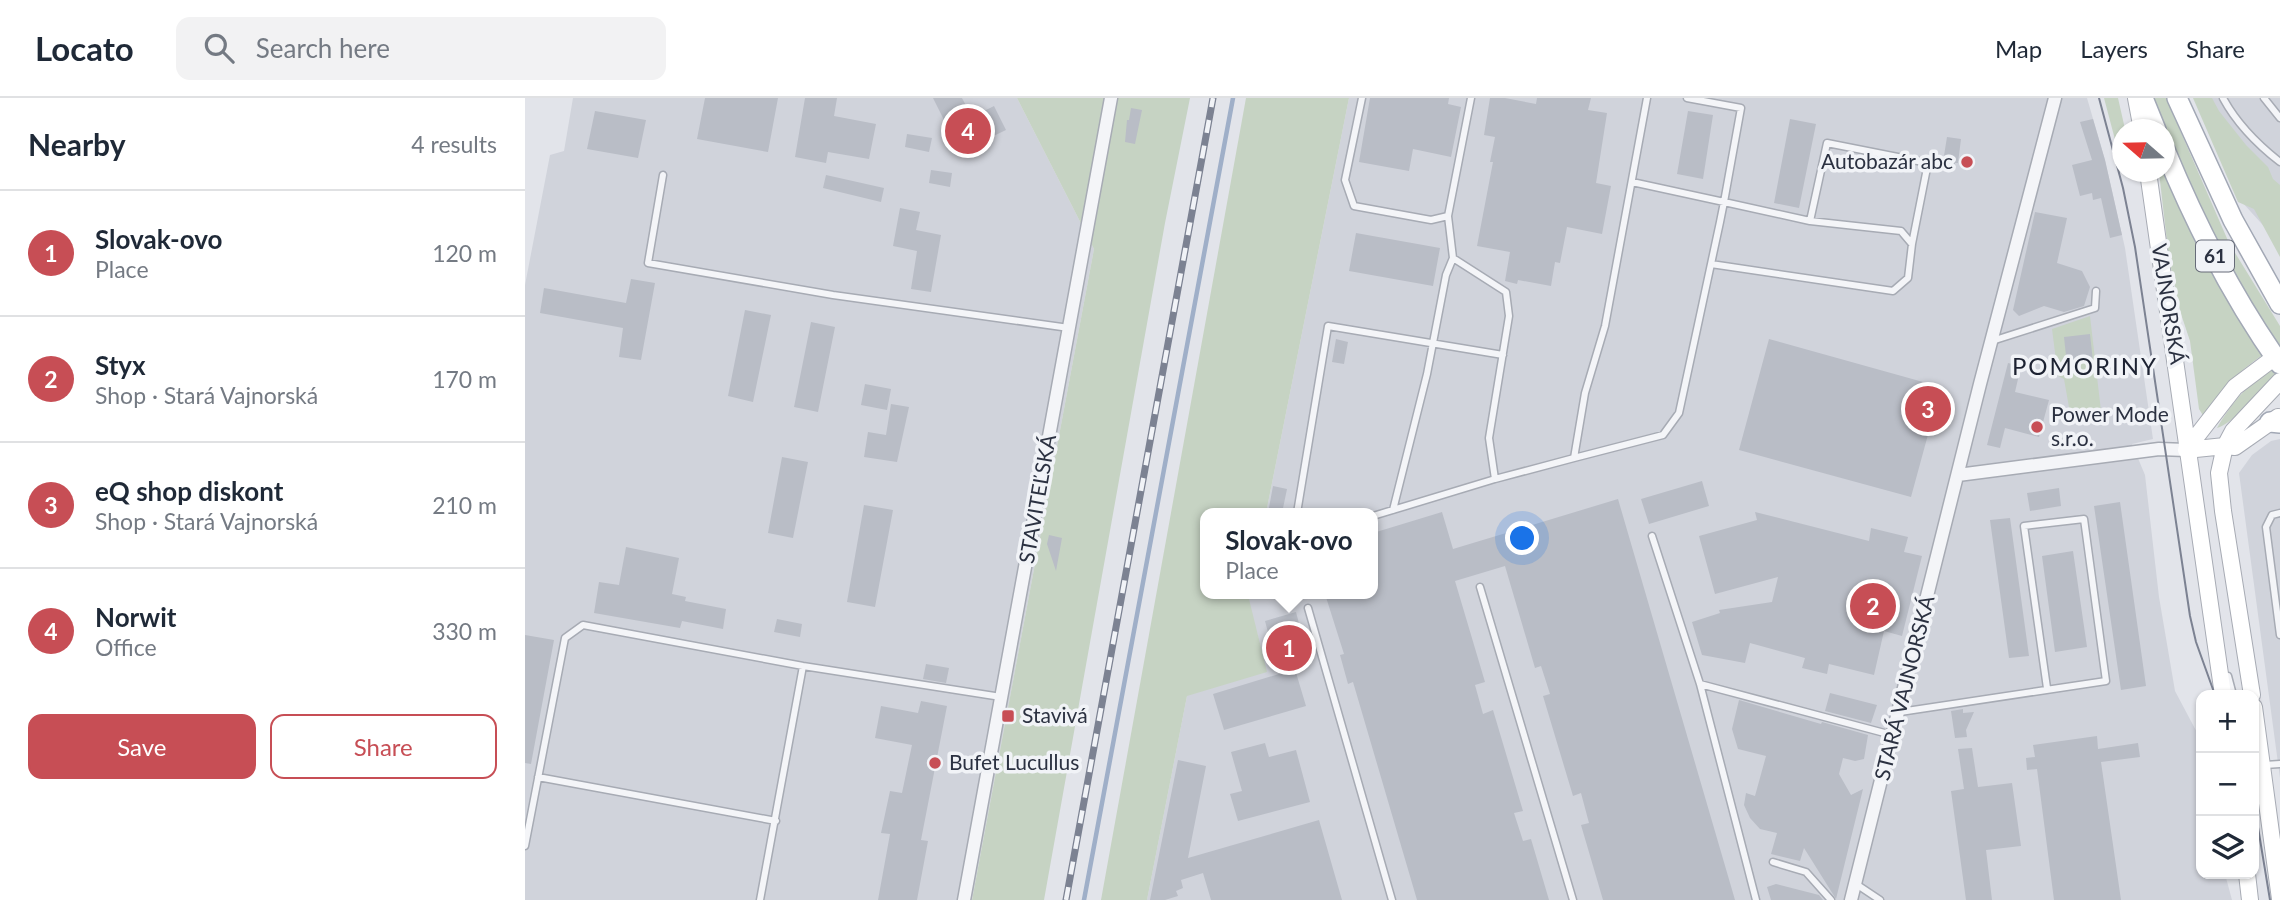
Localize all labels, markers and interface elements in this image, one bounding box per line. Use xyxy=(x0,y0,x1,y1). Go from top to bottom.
search box xyxy=(176,17,666,80)
text: Locato xyxy=(35,28,134,68)
icon: search xyxy=(200,29,238,67)
text: Search here xyxy=(256,32,390,64)
text: Map xyxy=(1995,34,2042,63)
text: Layers xyxy=(2080,34,2148,63)
text: Share xyxy=(2186,34,2245,63)
pin: 4 xyxy=(945,105,991,157)
north arrow xyxy=(2112,119,2175,182)
text: Nearby xyxy=(28,126,126,162)
text: 4 results xyxy=(411,130,497,158)
place label: Autobazár abc xyxy=(1821,148,1953,173)
marker: Autobazár abc xyxy=(1959,154,1975,170)
text: Slovak-ovo xyxy=(95,223,223,255)
text: 1 xyxy=(44,239,58,267)
text: 120 m xyxy=(432,239,497,267)
road number: 61 xyxy=(2196,240,2234,272)
street label: VAJNORSKÁ xyxy=(2148,242,2191,367)
text: Place xyxy=(95,255,149,283)
text: Styx xyxy=(95,349,146,381)
district label: POMORINY xyxy=(2012,351,2158,380)
text: 2 xyxy=(44,365,58,393)
text: 170 m xyxy=(432,365,497,393)
text: Shop · Stará Vajnorská xyxy=(95,381,318,409)
pin: 3 xyxy=(1905,383,1951,435)
place label: Power Mode s.r.o. xyxy=(2051,401,2169,450)
marker: Power Mode s.r.o. xyxy=(2029,419,2045,435)
street label: STAVITEĽSKÁ xyxy=(1013,432,1060,565)
text: eQ shop diskont xyxy=(95,475,283,507)
text: 3 xyxy=(44,491,58,519)
text: 210 m xyxy=(432,491,497,519)
text: Shop · Stará Vajnorská xyxy=(95,507,318,535)
popup xyxy=(1200,508,1378,599)
your location xyxy=(1505,521,1539,555)
text: Slovak-ovo xyxy=(1225,524,1353,556)
text: Place xyxy=(1225,556,1279,584)
pin: 2 xyxy=(1850,580,1896,632)
street label: STARÁ VAJNORSKÁ xyxy=(1868,592,1939,783)
text: Norwit xyxy=(95,601,176,633)
text: 4 xyxy=(44,617,58,645)
text: 330 m xyxy=(432,617,497,645)
pin: 1 xyxy=(1266,622,1312,674)
text: Office xyxy=(95,633,157,661)
map controls xyxy=(2196,690,2259,879)
button: + xyxy=(2196,690,2259,753)
place label: Stavivá xyxy=(1022,702,1088,727)
marker: Stavivá xyxy=(1000,708,1016,724)
button: Save xyxy=(28,714,256,779)
button: Share xyxy=(270,714,497,779)
place label: Bufet Lucullus xyxy=(949,749,1079,774)
button: − xyxy=(2196,753,2259,816)
marker: Bufet Lucullus xyxy=(927,755,943,771)
button: layers xyxy=(2196,816,2259,879)

